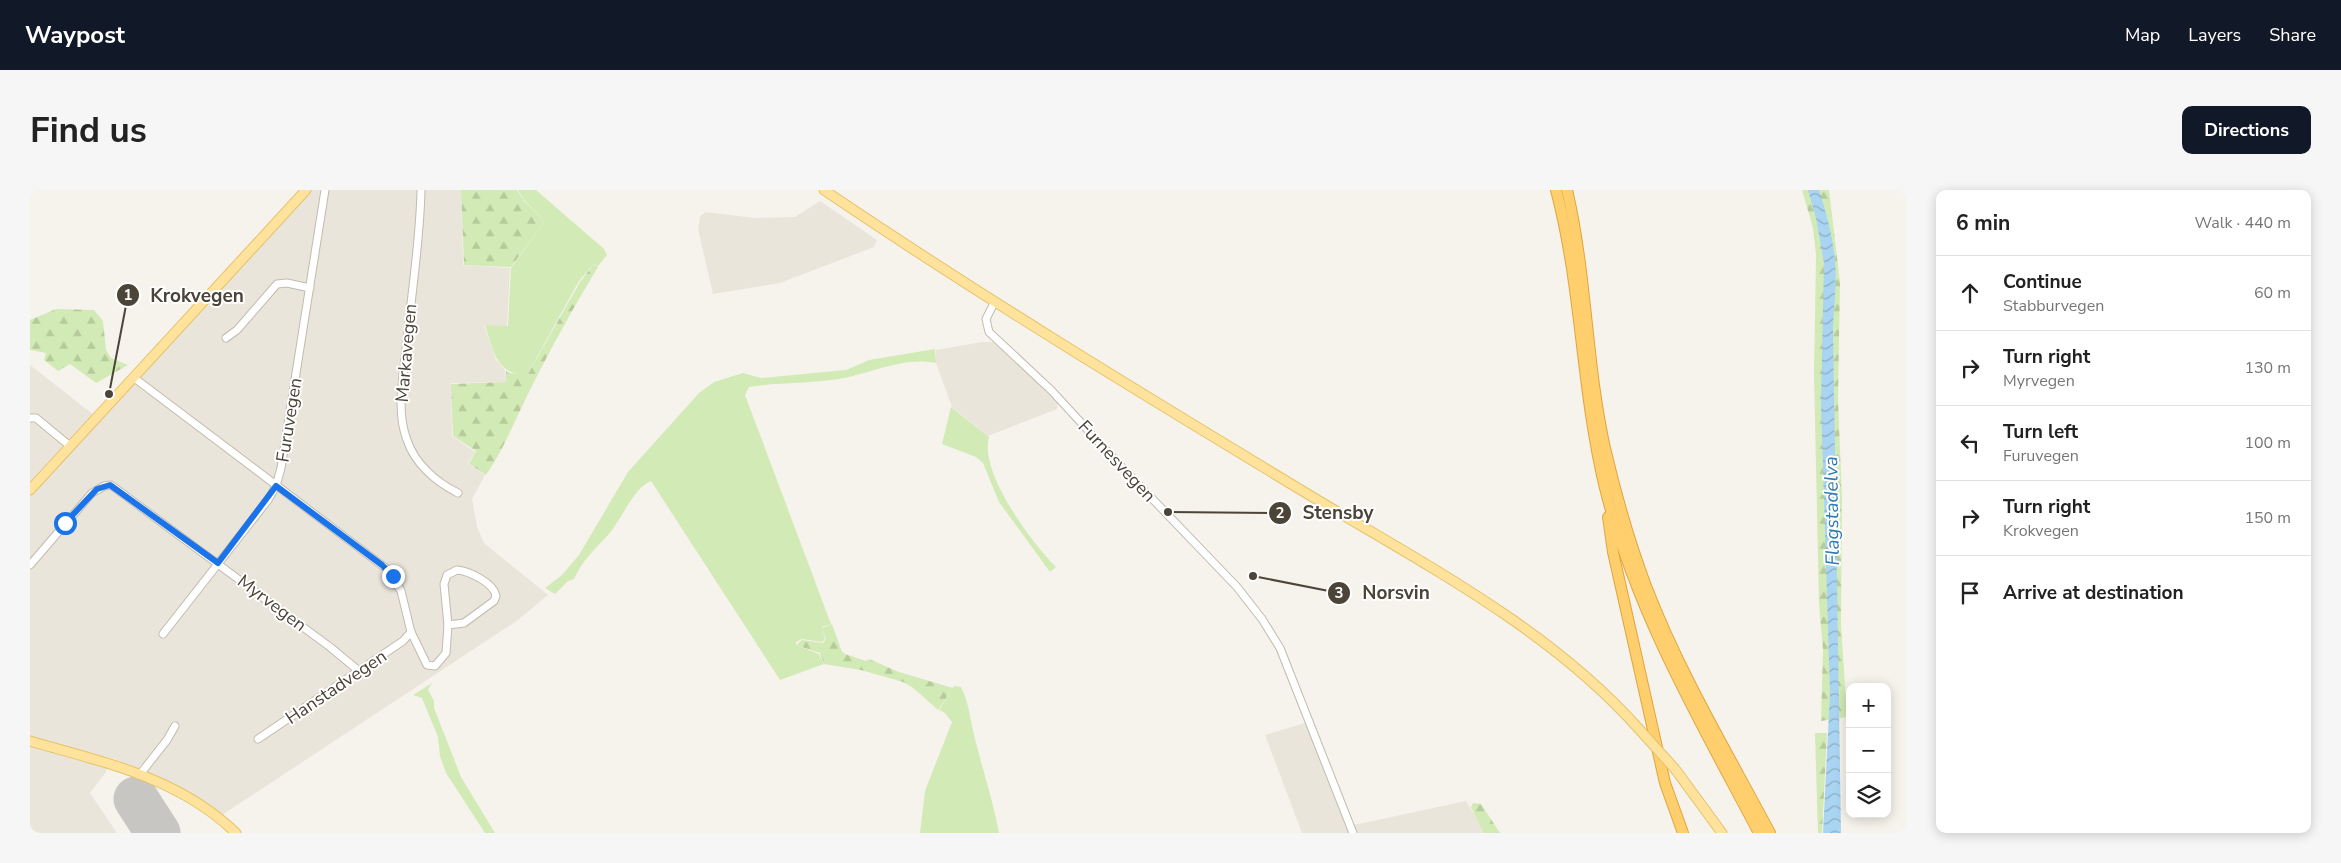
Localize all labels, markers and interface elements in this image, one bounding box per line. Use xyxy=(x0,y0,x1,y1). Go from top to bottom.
text: Waypost xyxy=(25,19,125,51)
text: Map xyxy=(2125,23,2160,47)
text: Layers xyxy=(2188,23,2241,47)
text: Share xyxy=(2269,23,2316,47)
button: Directions xyxy=(2182,106,2311,154)
text: Find us xyxy=(30,107,147,154)
text: 6 min xyxy=(1956,209,2010,237)
text: Walk · 440 m xyxy=(2195,212,2291,234)
text: Continue xyxy=(2003,269,2082,295)
callout: Krokvegen xyxy=(115,278,254,312)
icon: ahead xyxy=(1956,279,1984,307)
text: 60 m xyxy=(2254,282,2291,304)
text: Krokvegen xyxy=(150,283,244,309)
text: 1 xyxy=(123,285,133,305)
text: Stabburvegen xyxy=(2003,295,2104,317)
street label: Markavegen xyxy=(390,303,422,403)
text: Turn right xyxy=(2003,344,2090,370)
icon: right xyxy=(1956,354,1984,382)
text: 130 m xyxy=(2244,357,2291,379)
text: Myrvegen xyxy=(2003,370,2075,392)
street label: Furuvegen xyxy=(270,376,308,464)
street label: Furnesvegen xyxy=(1073,415,1161,507)
text: Turn left xyxy=(2003,419,2078,445)
icon: left xyxy=(1956,429,1984,457)
text: 100 m xyxy=(2244,432,2291,454)
text: Furuvegen xyxy=(2003,445,2079,467)
water label: Flagstadelva xyxy=(1818,456,1846,566)
text: Turn right xyxy=(2003,494,2090,520)
callout: Stensby xyxy=(1267,496,1383,530)
text: Stensby xyxy=(1303,500,1374,526)
text: 2 xyxy=(1275,503,1285,523)
icon: right xyxy=(1956,504,1984,532)
text: 150 m xyxy=(2244,507,2291,529)
route start xyxy=(54,512,77,535)
text: Krokvegen xyxy=(2003,520,2079,542)
route end xyxy=(382,565,405,588)
street label: Myrvegen xyxy=(233,569,311,637)
callout: Norsvin xyxy=(1327,576,1439,610)
icon: arrive xyxy=(1956,579,1984,607)
text: Norsvin xyxy=(1362,580,1430,606)
text: Arrive at destination xyxy=(2003,580,2184,606)
text: 3 xyxy=(1334,583,1344,603)
street label: Hanstadvegen xyxy=(281,644,391,730)
map controls xyxy=(1846,683,1891,818)
button: + xyxy=(1846,683,1891,728)
button: − xyxy=(1846,728,1891,773)
button: layers xyxy=(1846,773,1891,818)

